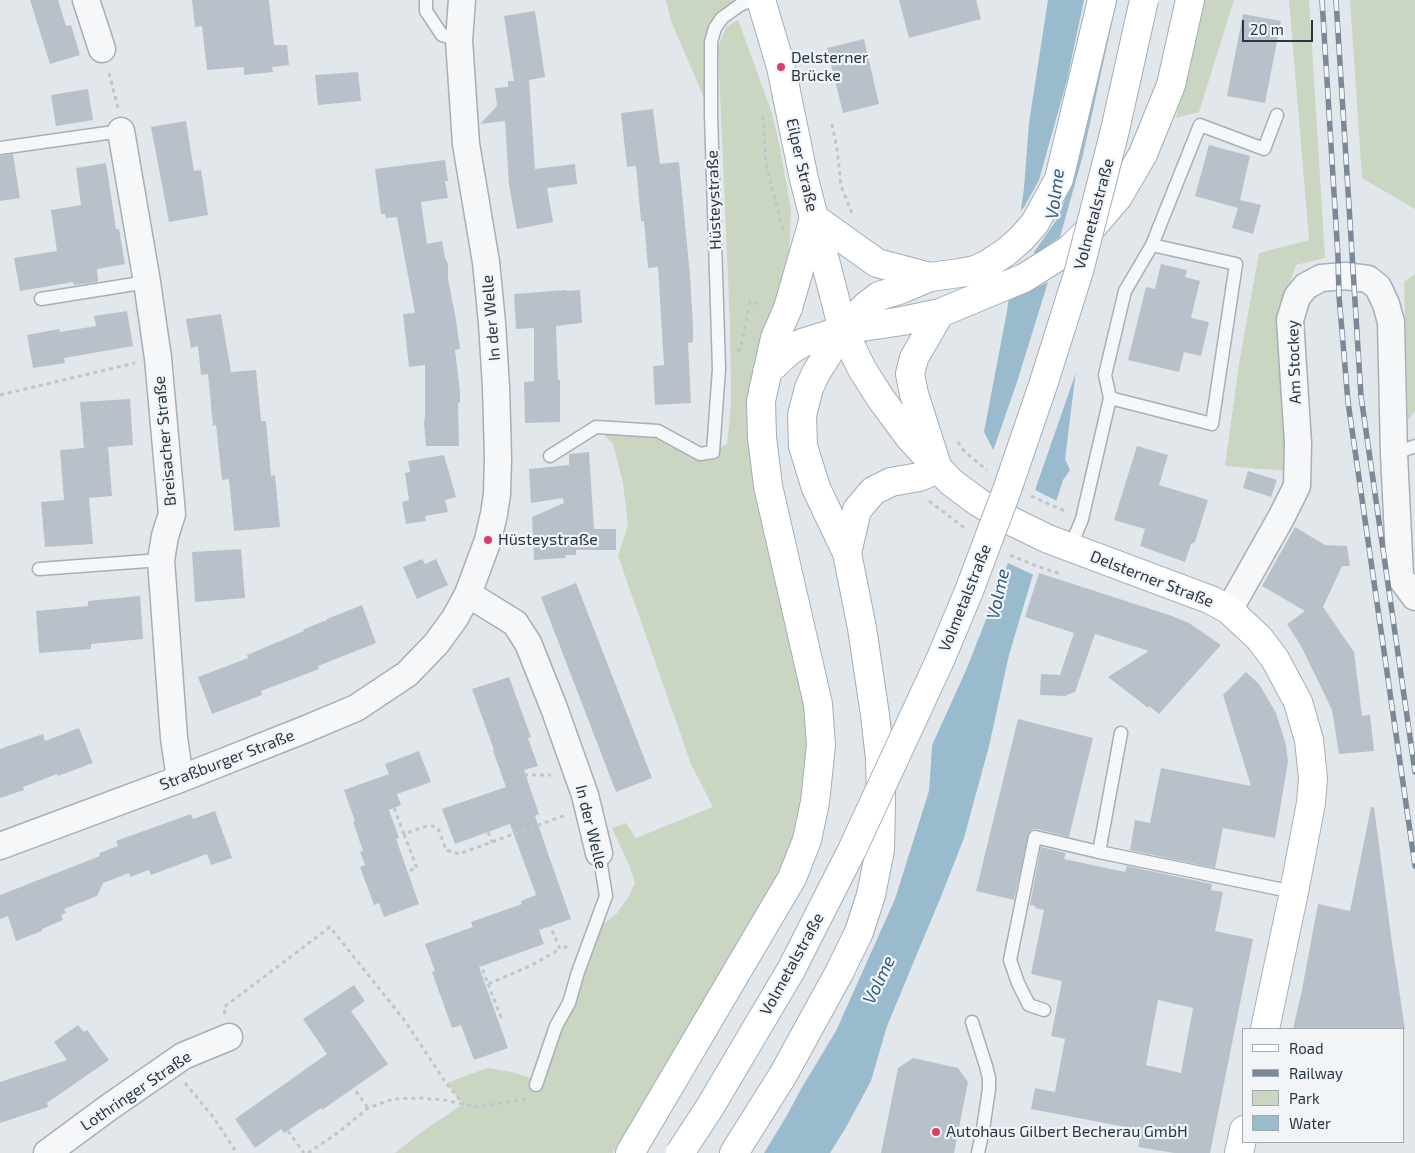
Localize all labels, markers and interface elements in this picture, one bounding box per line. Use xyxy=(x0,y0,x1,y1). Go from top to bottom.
scale bar xyxy=(1245,10,1316,42)
text: 20 m xyxy=(1250,20,1284,38)
place label: Delsterner Brücke xyxy=(791,48,869,86)
marker: Delsterner Brücke xyxy=(775,61,787,73)
street label: Eilper Straße xyxy=(782,117,822,213)
street label: Hüsteystraße xyxy=(703,150,725,250)
street label: Volmetalstraße xyxy=(1070,156,1118,272)
water label: Volme xyxy=(1041,167,1069,221)
street label: In der Welle xyxy=(478,274,504,362)
street label: Am Stockey xyxy=(1283,320,1305,404)
street label: Breisacher Straße xyxy=(150,375,180,507)
place label: Hüsteystraße xyxy=(498,530,598,550)
marker: Hüsteystraße xyxy=(482,534,494,546)
street label: Volmetalstraße xyxy=(935,542,995,654)
street label: Delsterner Straße xyxy=(1088,547,1216,611)
water label: Volme xyxy=(982,567,1014,621)
street label: Straßburger Straße xyxy=(157,725,297,795)
street label: In der Welle xyxy=(571,783,611,871)
street label: Volmetalstraße xyxy=(756,909,828,1019)
water label: Volme xyxy=(858,952,900,1008)
legend xyxy=(1242,1028,1405,1143)
text: Road xyxy=(1289,1039,1324,1057)
street label: Lothringer Straße xyxy=(77,1047,195,1135)
text: Railway xyxy=(1289,1064,1343,1082)
text: Park xyxy=(1289,1089,1320,1107)
text: Water xyxy=(1289,1114,1331,1132)
place label: Autohaus Gilbert Becherau GmbH xyxy=(946,1122,1188,1142)
marker: Autohaus Gilbert Becherau GmbH xyxy=(930,1126,942,1138)

